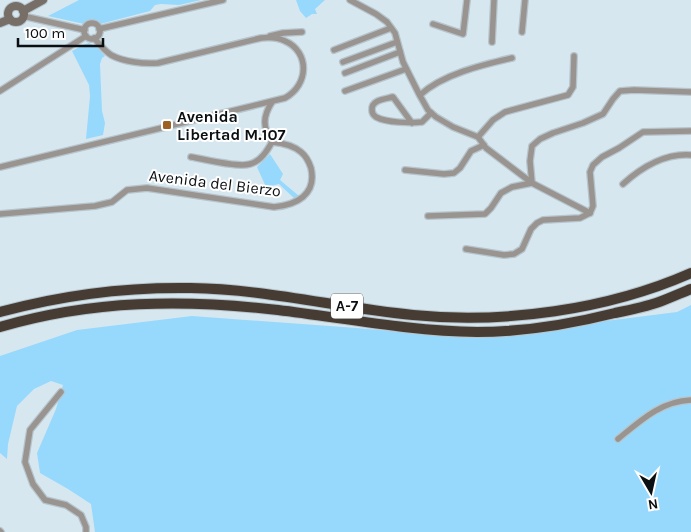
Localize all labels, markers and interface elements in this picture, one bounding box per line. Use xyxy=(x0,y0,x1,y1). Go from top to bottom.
scale bar xyxy=(18,15,102,47)
text: 100 m xyxy=(25,24,65,42)
place label: Avenida Libertad M.107 xyxy=(177,107,286,144)
marker: Avenida Libertad M.107 xyxy=(161,119,173,131)
street label: Avenida del Bierzo xyxy=(148,165,282,201)
road number: A-7 xyxy=(331,294,363,318)
north arrow xyxy=(626,467,676,517)
text: N xyxy=(647,495,659,514)

